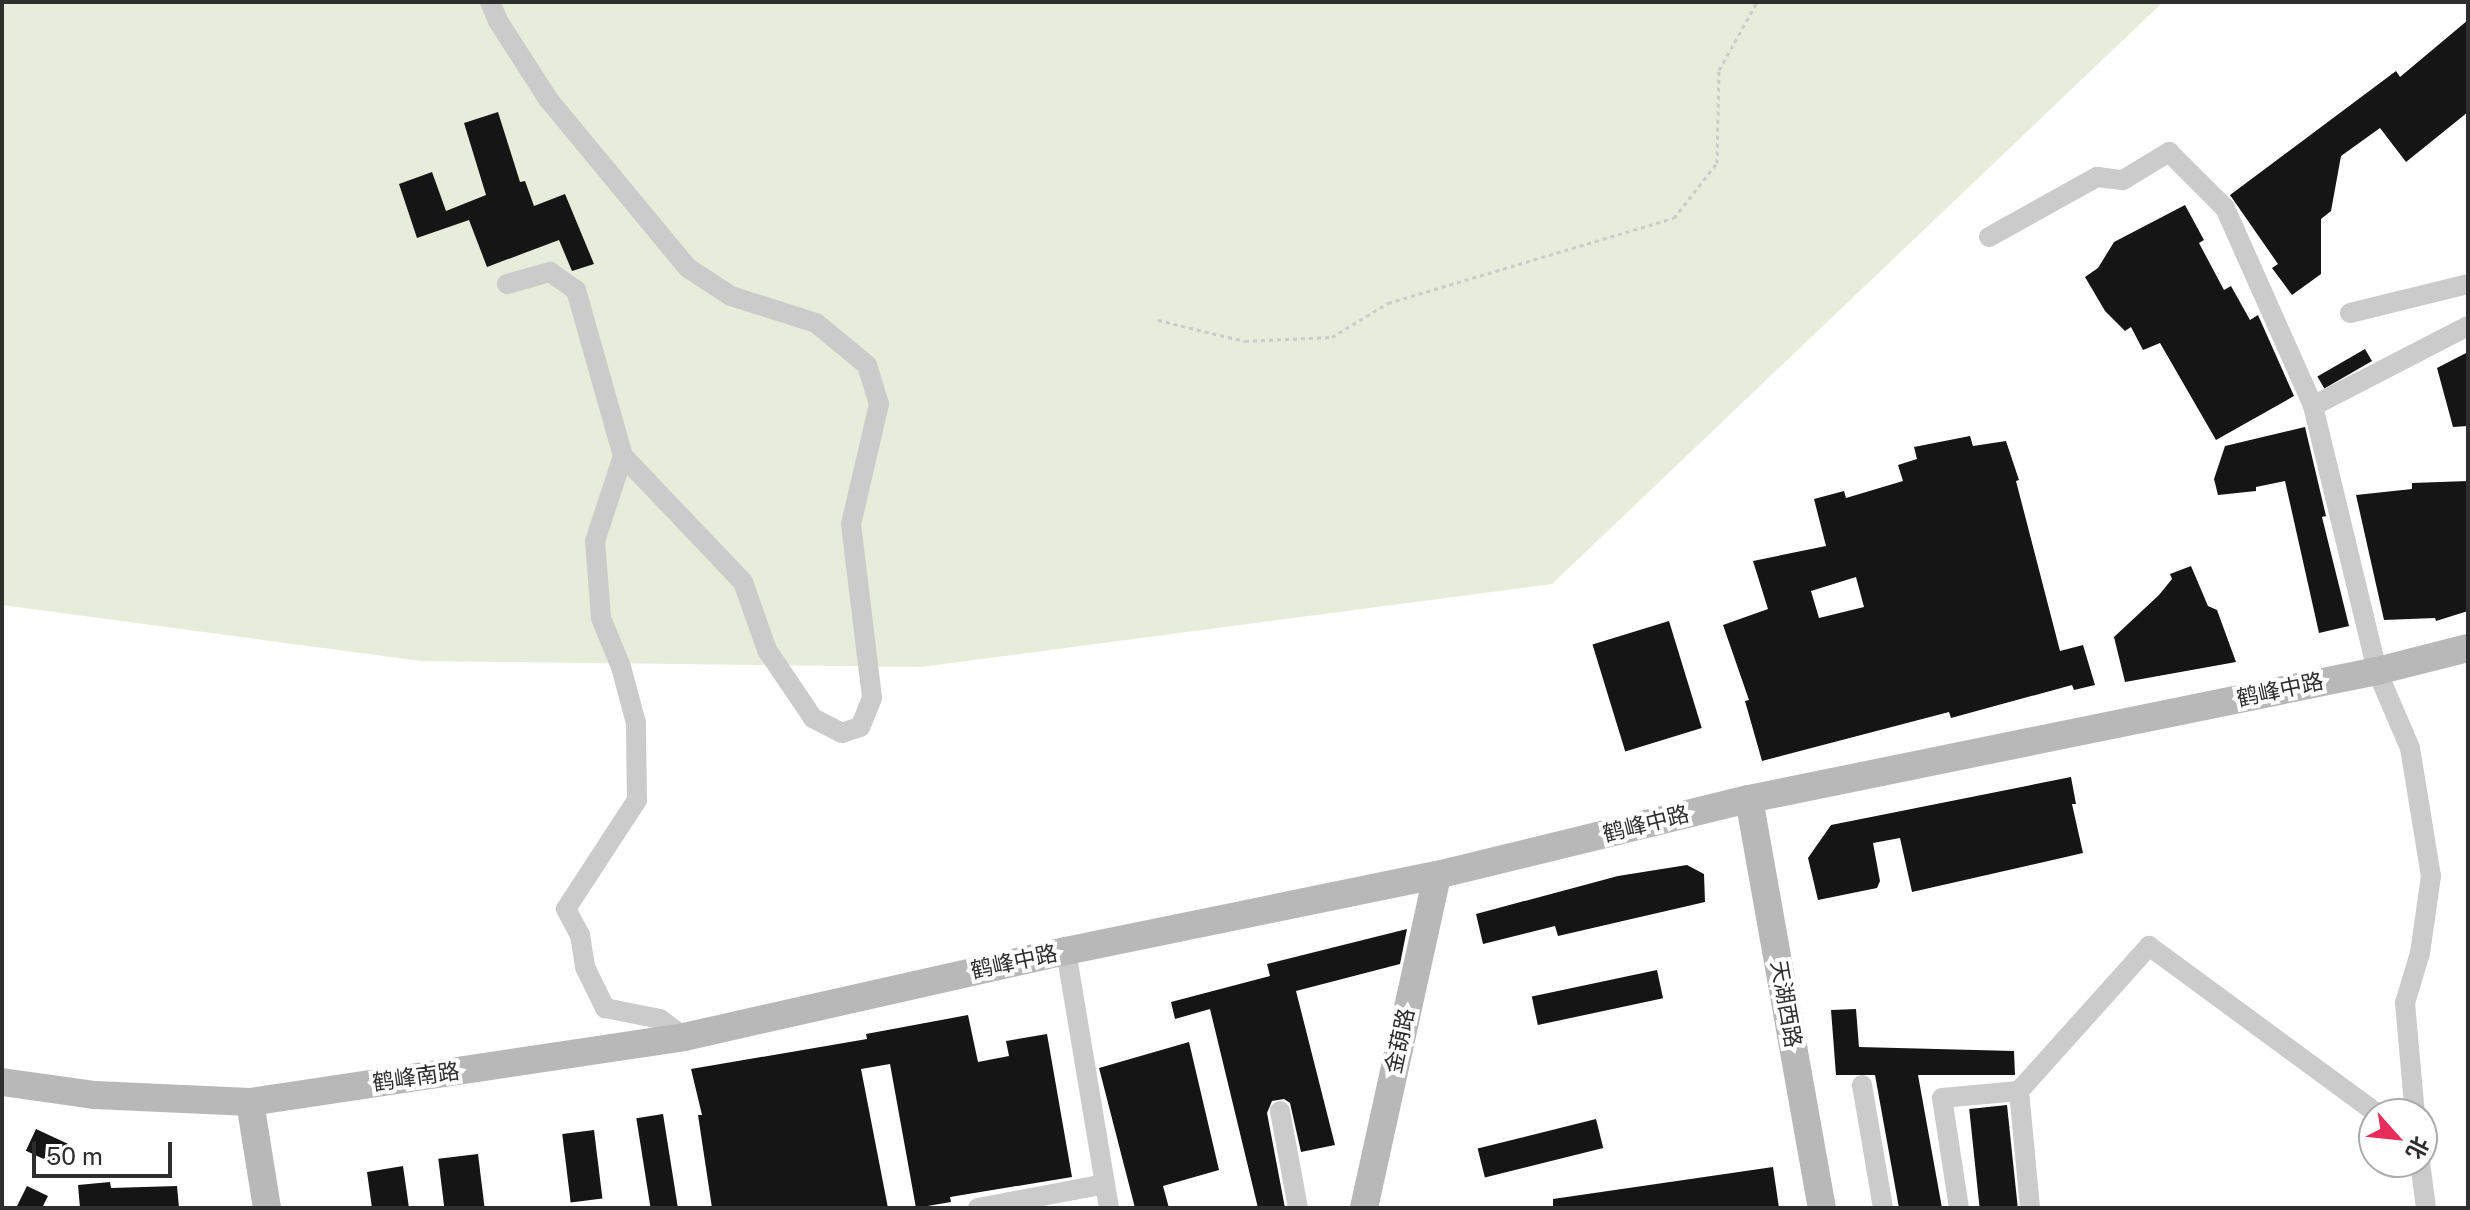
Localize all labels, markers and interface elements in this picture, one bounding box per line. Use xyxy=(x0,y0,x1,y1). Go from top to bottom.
street label: 鹤峰中路 xyxy=(2234,668,2326,712)
street label: 鹤峰中路 xyxy=(1600,801,1692,847)
street label: 鹤峰中路 xyxy=(968,940,1060,984)
street label: 天湖西路 xyxy=(1765,958,1807,1050)
street label: 金葫路 xyxy=(1380,1006,1420,1076)
street label: 鹤峰南路 xyxy=(371,1058,461,1096)
north arrow xyxy=(2358,1098,2438,1178)
scale bar xyxy=(36,1126,176,1176)
text: 北 xyxy=(2401,1132,2434,1164)
text: 50 m xyxy=(46,1142,103,1170)

